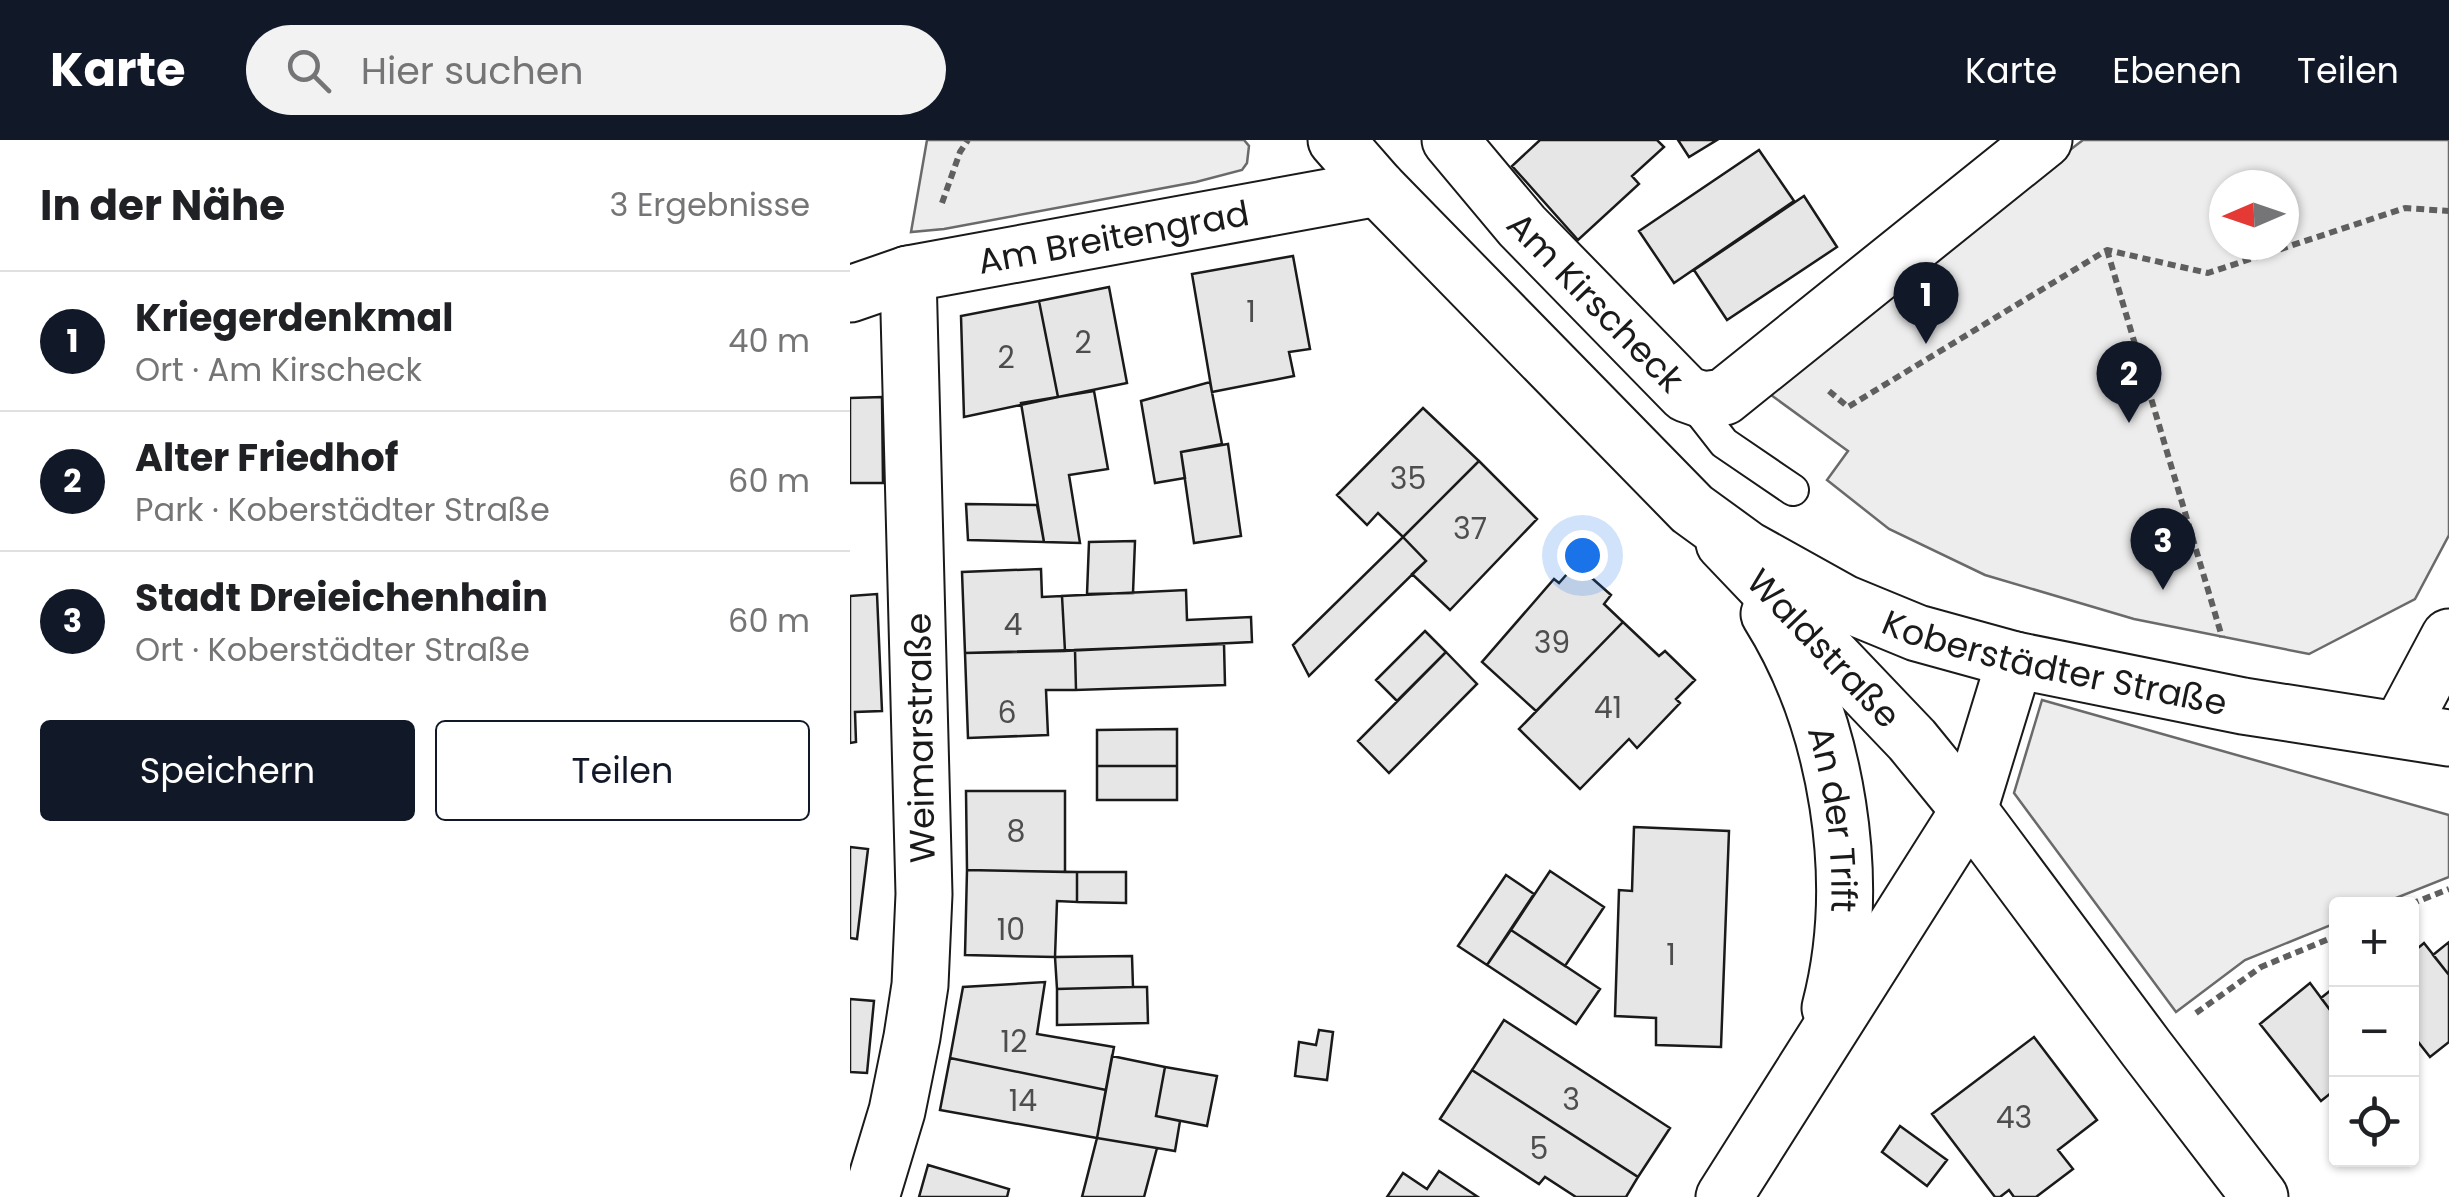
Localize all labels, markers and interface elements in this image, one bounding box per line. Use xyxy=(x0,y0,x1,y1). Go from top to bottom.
search box xyxy=(246,25,946,115)
text: Karte xyxy=(50,36,186,103)
icon: search xyxy=(281,43,336,98)
text: Hier suchen xyxy=(361,44,584,97)
text: Karte xyxy=(1965,46,2057,95)
text: Ebenen xyxy=(2112,46,2242,95)
text: Teilen xyxy=(2297,46,2399,95)
north arrow xyxy=(2209,170,2299,260)
text: In der Nähe xyxy=(40,176,285,235)
text: 3 Ergebnisse xyxy=(610,182,810,227)
street label: Am Breitengrad xyxy=(974,188,1253,285)
street label: Am Kirscheck xyxy=(1496,201,1695,403)
pin: 1 xyxy=(1894,261,1958,344)
house number: 1 xyxy=(1246,290,1256,333)
text: Kriegerdenkmal xyxy=(135,291,453,344)
text: 1 xyxy=(66,318,79,363)
text: 40 m xyxy=(728,318,810,363)
house number: 2 xyxy=(1074,321,1092,364)
house number: 2 xyxy=(997,336,1015,379)
pin: 2 xyxy=(2096,340,2162,423)
text: Ort · Am Kirscheck xyxy=(135,347,422,392)
text: Alter Friedhof xyxy=(135,431,398,484)
house number: 35 xyxy=(1390,457,1426,500)
text: 2 xyxy=(63,458,82,503)
text: 60 m xyxy=(728,458,810,503)
text: Park · Koberstädter Straße xyxy=(135,487,550,532)
house number: 37 xyxy=(1453,507,1487,550)
pin: 3 xyxy=(2130,508,2196,590)
your location xyxy=(1557,530,1608,581)
street label: Waldstraße xyxy=(1736,557,1912,738)
text: Stadt Dreieichenhain xyxy=(135,571,548,624)
street label: Koberstädter Straße xyxy=(1875,597,2231,727)
text: 3 xyxy=(63,598,82,643)
text: 60 m xyxy=(728,598,810,643)
house number: 4 xyxy=(1004,603,1022,646)
street label: Weimarstraße xyxy=(893,612,947,864)
house number: 39 xyxy=(1534,621,1570,664)
text: Ort · Koberstädter Straße xyxy=(135,627,530,672)
house number: 41 xyxy=(1594,686,1622,729)
house number: 6 xyxy=(997,691,1017,734)
button: Speichern xyxy=(40,720,415,821)
button: Teilen xyxy=(435,720,810,821)
street label: An der Trift xyxy=(1796,720,1869,913)
house number: 8 xyxy=(1007,810,1025,853)
map controls xyxy=(2329,897,2419,1167)
button: + xyxy=(2329,897,2419,987)
house number: 10 xyxy=(997,908,1025,951)
house number: 1 xyxy=(1666,933,1676,976)
button: − xyxy=(2329,987,2419,1077)
house number: 12 xyxy=(1001,1020,1027,1063)
button: locate xyxy=(2329,1077,2419,1167)
house number: 3 xyxy=(1562,1078,1580,1121)
house number: 14 xyxy=(1009,1079,1037,1122)
house number: 43 xyxy=(1996,1096,2032,1139)
house number: 5 xyxy=(1530,1127,1548,1170)

